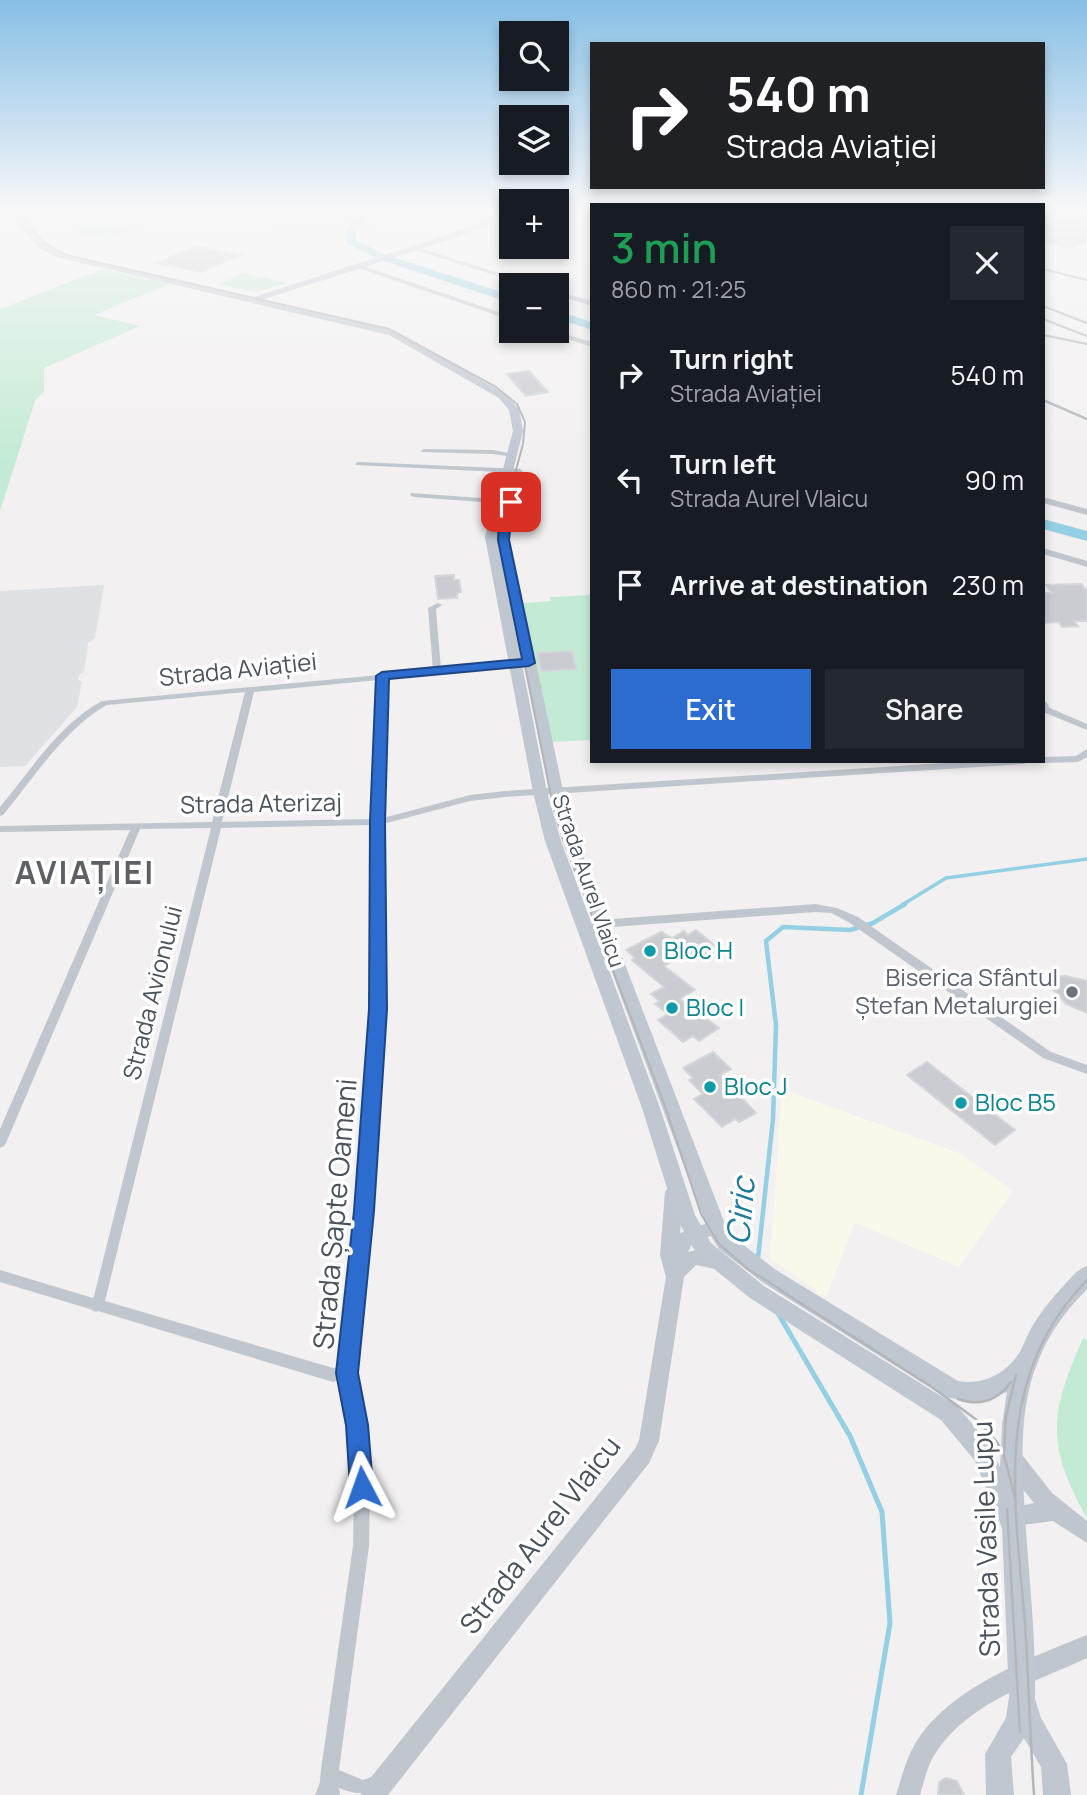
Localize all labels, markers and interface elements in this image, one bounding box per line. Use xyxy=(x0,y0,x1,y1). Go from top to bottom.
map controls xyxy=(499,21,569,343)
button: search xyxy=(499,21,569,91)
text: 540 m xyxy=(726,60,871,127)
icon: right xyxy=(611,70,702,161)
button: layers xyxy=(499,105,569,175)
text: Strada Aviației xyxy=(726,124,937,168)
button: + xyxy=(499,189,569,259)
text: 3 min xyxy=(611,218,717,276)
button: close xyxy=(950,226,1024,300)
button: − xyxy=(499,273,569,343)
text: 860 m · 21:25 xyxy=(611,273,747,305)
text: Turn right xyxy=(670,341,794,377)
icon: right xyxy=(611,356,649,394)
text: 540 m xyxy=(951,357,1024,393)
text: Strada Aviației xyxy=(670,377,822,409)
text: Turn left xyxy=(670,446,777,482)
icon: left xyxy=(611,461,649,499)
text: 90 m xyxy=(965,462,1024,498)
pin xyxy=(481,472,541,532)
text: Strada Aurel Vlaicu xyxy=(670,482,868,514)
icon: arrive xyxy=(492,483,530,521)
icon: arrive xyxy=(611,566,649,604)
text: Arrive at destination xyxy=(670,567,928,603)
text: 230 m xyxy=(952,567,1024,603)
street label: Strada Aviației xyxy=(157,644,318,693)
button: Exit xyxy=(611,669,811,749)
button: Share xyxy=(825,669,1024,749)
street label: Strada Aterizaj xyxy=(180,785,342,820)
street label: Strada Aurel Vlaicu xyxy=(546,791,632,971)
district label: AVIAȚIEI xyxy=(15,850,155,894)
street label: Strada Avionului xyxy=(114,902,189,1083)
place label: Bloc H xyxy=(664,933,733,966)
marker: Bloc H xyxy=(642,943,658,959)
place label: Biserica Sfântul Ștefan Metalurgiei xyxy=(855,960,1058,1021)
marker: Biserica Sfântul Ștefan Metalurgiei xyxy=(1064,984,1080,1000)
place label: Bloc I xyxy=(686,990,744,1023)
marker: Bloc I xyxy=(664,1000,680,1016)
place label: Bloc J xyxy=(724,1069,788,1102)
street label: Strada Șapte Oameni xyxy=(303,1077,365,1351)
marker: Bloc J xyxy=(702,1079,718,1095)
place label: Bloc B5 xyxy=(975,1085,1056,1118)
marker: Bloc B5 xyxy=(953,1095,969,1111)
water label: Ciric xyxy=(715,1173,765,1246)
street label: Strada Vasile Lupu xyxy=(962,1420,1008,1658)
street label: Strada Aurel Vlaicu xyxy=(450,1428,628,1641)
position arrow xyxy=(325,1450,399,1524)

